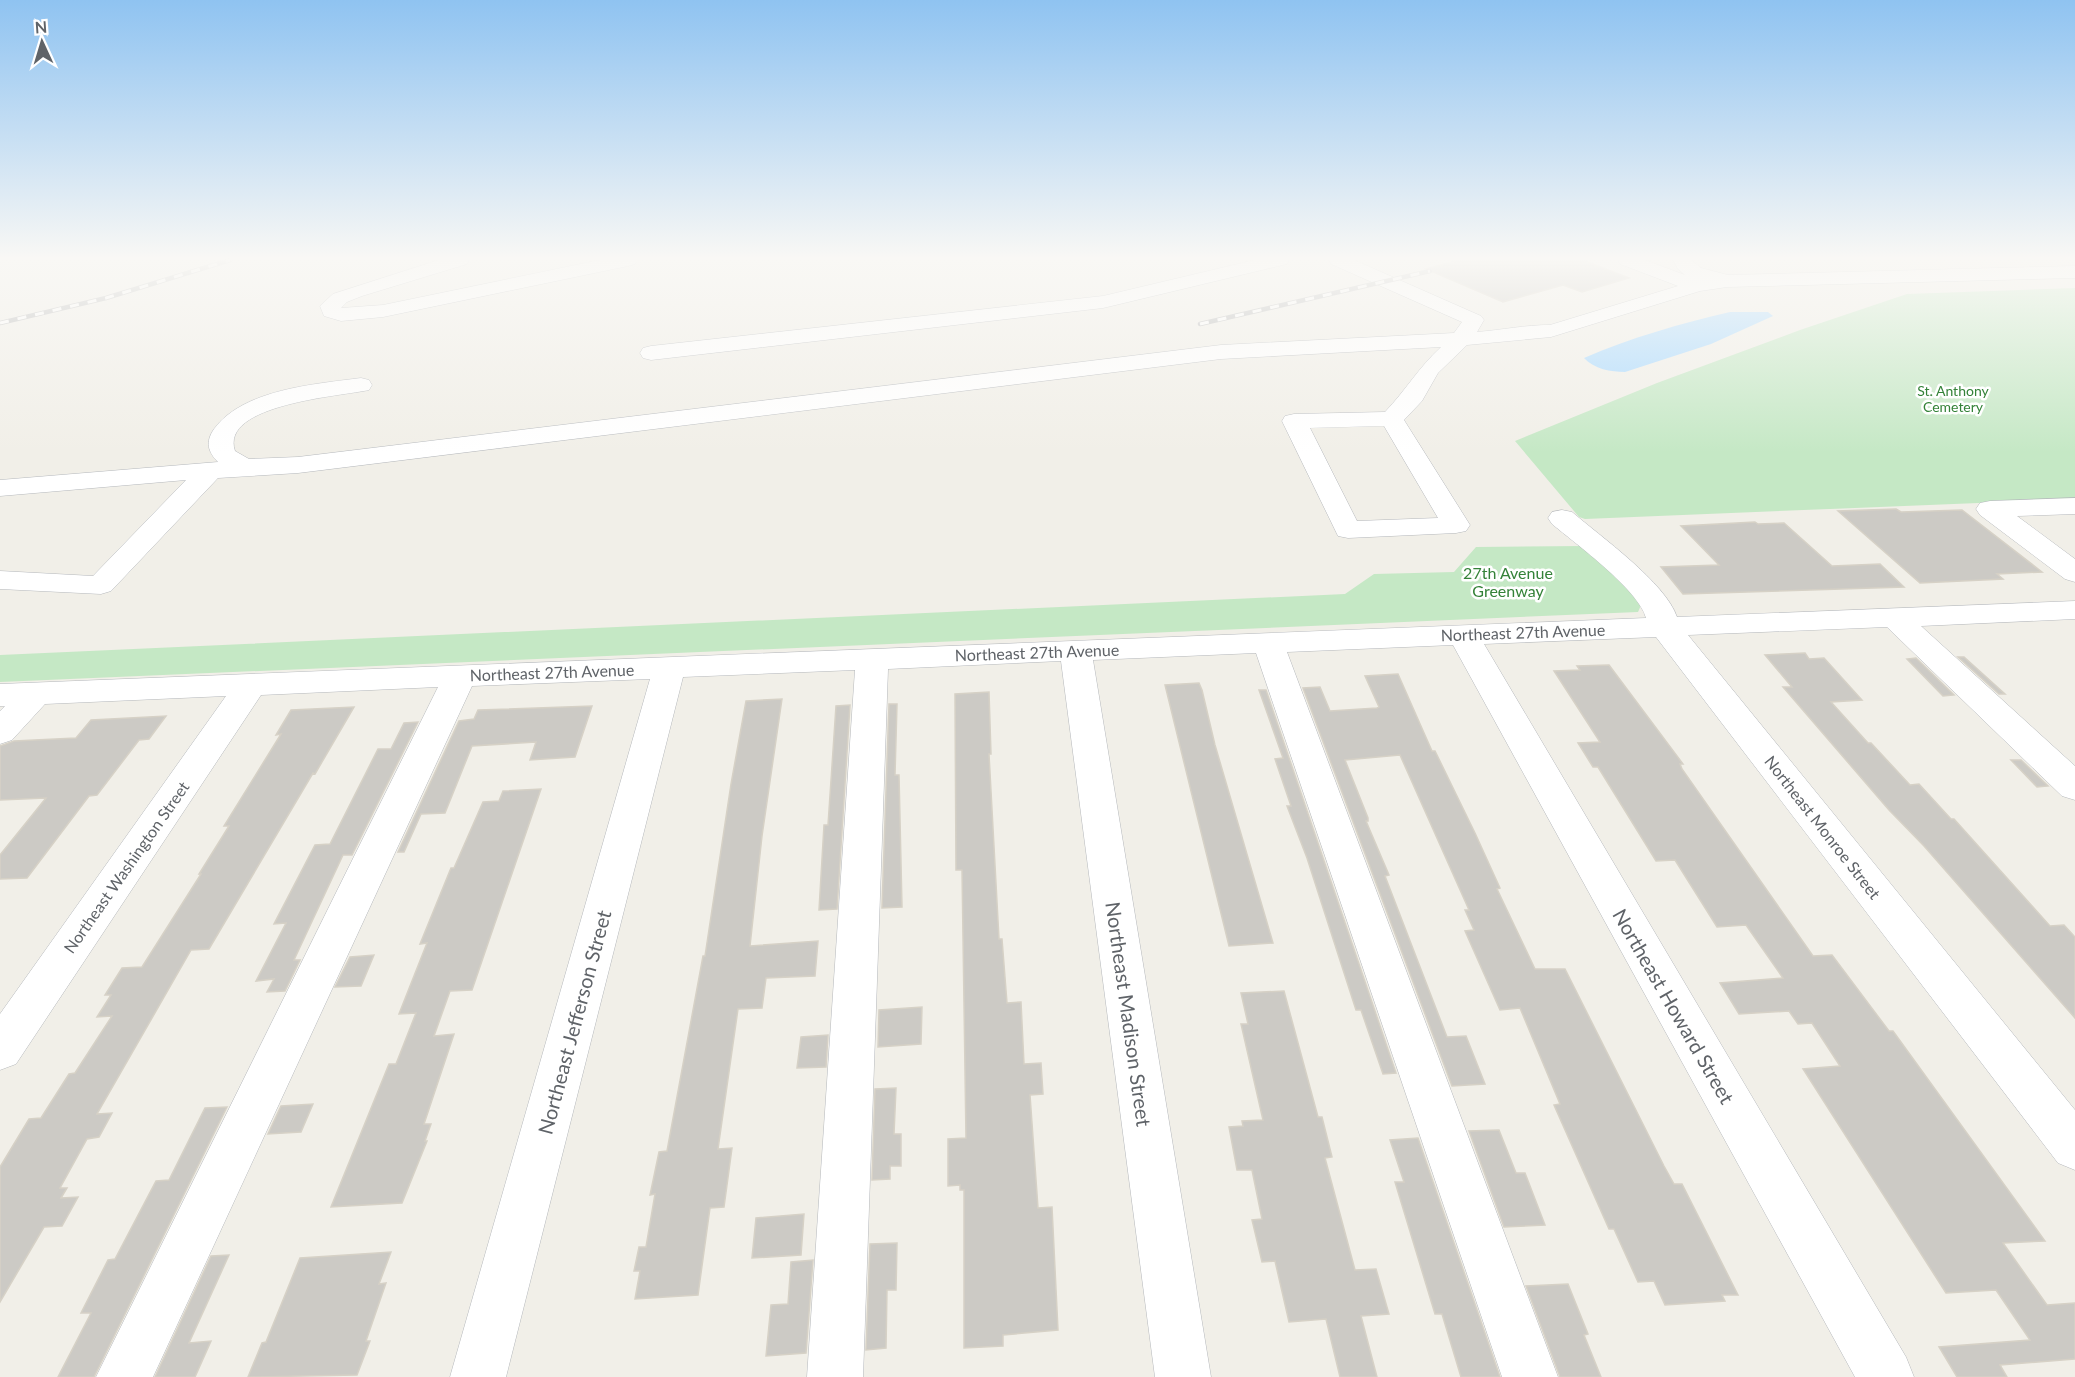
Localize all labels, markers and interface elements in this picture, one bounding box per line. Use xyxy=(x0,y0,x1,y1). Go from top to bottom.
north arrow xyxy=(12,12,72,72)
text: N xyxy=(34,17,48,36)
park label: St. Anthony Cemetery xyxy=(1917,382,1990,415)
park label: 27th Avenue Greenway xyxy=(1463,563,1553,600)
street label: Northeast 27th Avenue xyxy=(1440,620,1606,644)
street label: Northeast 27th Avenue xyxy=(954,640,1120,664)
street label: Northeast 27th Avenue xyxy=(469,660,635,684)
street label: Northeast Monroe Street xyxy=(1761,752,1885,903)
street label: Northeast Washington Street xyxy=(59,777,193,956)
street label: Northeast Madison Street xyxy=(1101,900,1157,1128)
street label: Northeast Howard Street xyxy=(1608,904,1740,1108)
street label: Northeast Jefferson Street xyxy=(533,907,615,1137)

